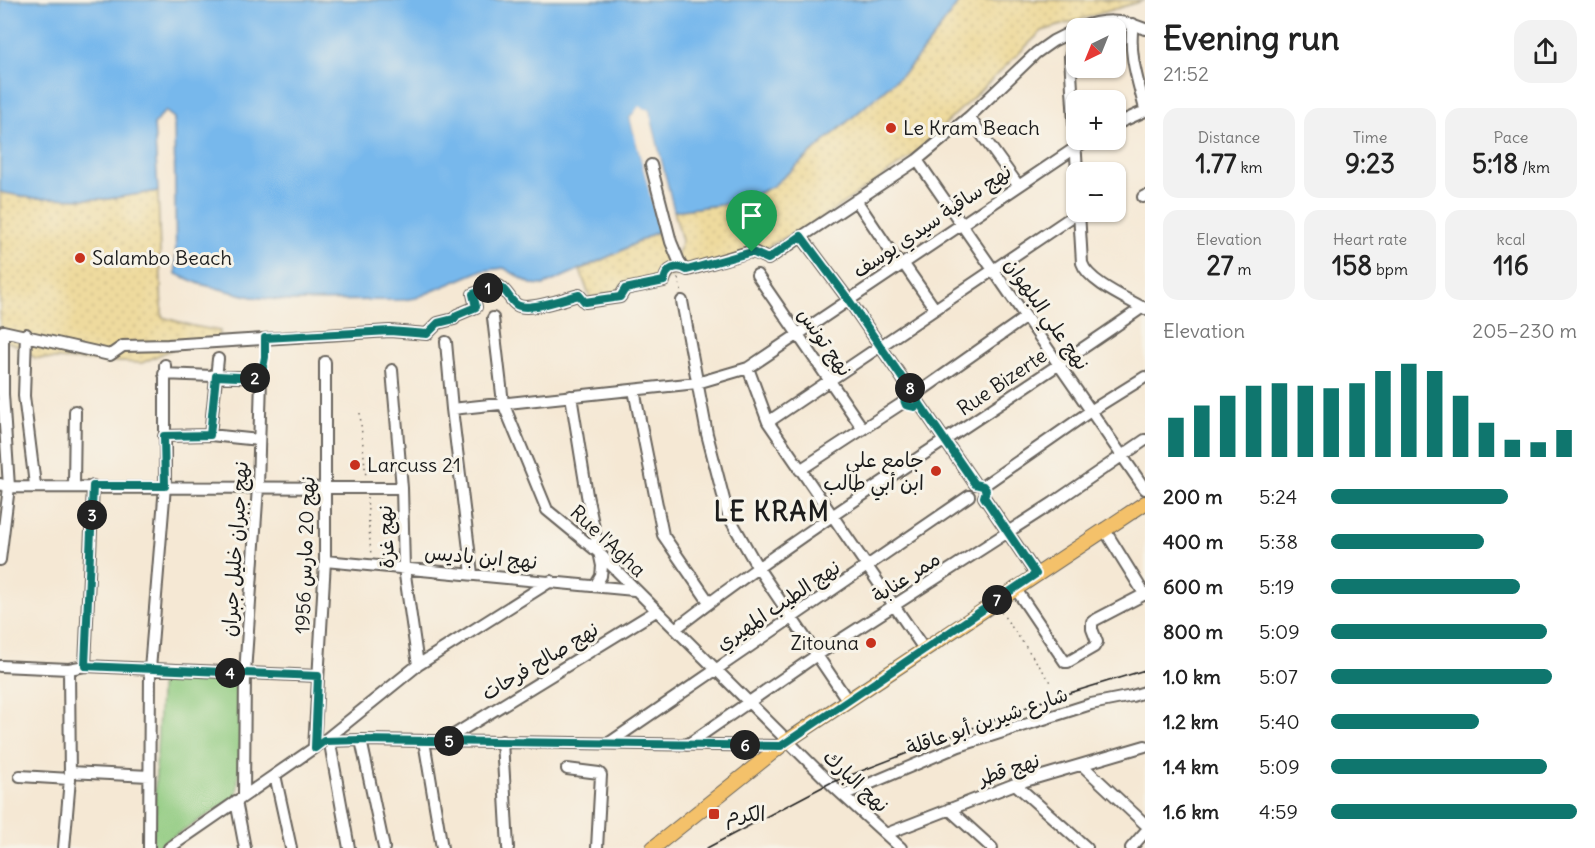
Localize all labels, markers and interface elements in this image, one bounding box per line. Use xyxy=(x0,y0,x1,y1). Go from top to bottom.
text: Evening run xyxy=(1163,17,1339,59)
north arrow xyxy=(1066,18,1126,78)
map controls xyxy=(1066,18,1126,222)
button: share xyxy=(1514,20,1577,83)
text: 21:52 xyxy=(1163,61,1209,86)
button: + xyxy=(1066,90,1126,150)
place label: Le Kram Beach xyxy=(903,115,1040,140)
marker: Le Kram Beach xyxy=(884,121,898,135)
text: Distance xyxy=(1198,127,1260,147)
text: Time xyxy=(1353,127,1387,147)
text: Pace xyxy=(1494,127,1528,147)
text: 1.77 xyxy=(1195,147,1237,180)
text: 9:23 xyxy=(1345,147,1395,180)
text: 5:18 xyxy=(1472,147,1518,180)
text: km xyxy=(1237,157,1263,177)
text: /km xyxy=(1518,157,1550,177)
street label: نهج ساقية سيدي يوسف xyxy=(848,158,1018,285)
button: − xyxy=(1066,162,1126,222)
pin xyxy=(726,190,777,252)
icon: arrive xyxy=(735,199,768,232)
text: Elevation xyxy=(1196,229,1262,249)
text: Heart rate xyxy=(1333,229,1407,249)
text: kcal xyxy=(1497,229,1525,249)
place label: Salambo Beach xyxy=(92,245,232,270)
text: 27 xyxy=(1207,249,1234,282)
text: 158 xyxy=(1332,249,1372,282)
text: 116 xyxy=(1493,249,1529,282)
marker: Salambo Beach xyxy=(73,251,87,265)
street label: نهج علي البلهوان xyxy=(995,253,1095,378)
text: m xyxy=(1234,259,1251,279)
text: bpm xyxy=(1372,259,1408,279)
pin: 1 xyxy=(473,273,503,303)
text: 1 xyxy=(485,278,491,298)
street label: نهج تونس xyxy=(791,303,858,382)
text: Elevation xyxy=(1163,318,1245,343)
text: 205–230 m xyxy=(1472,318,1577,343)
street label: Rue Bizerte xyxy=(952,342,1051,421)
pin: 2 xyxy=(240,363,270,393)
text: 2 xyxy=(251,368,259,388)
pin: 8 xyxy=(895,373,925,403)
text: 8 xyxy=(905,378,915,398)
place label: جامع علي ابن أبي طالب xyxy=(823,447,924,501)
place label: Larcuss 21 xyxy=(367,452,461,477)
marker: Larcuss 21 xyxy=(348,458,362,472)
street label: نهج جبران خليل جبران xyxy=(216,460,255,638)
marker: جامع علي ابن أبي طالب xyxy=(929,464,943,478)
street label: نهج 20 مارس 1956 xyxy=(289,476,322,634)
text: 200 m xyxy=(1163,484,1223,509)
text: 5:24 xyxy=(1259,484,1297,509)
district label: LE KRAM xyxy=(714,495,830,528)
street label: Rue l'Agha xyxy=(565,499,651,582)
pin: 3 xyxy=(77,500,107,530)
text: 3 xyxy=(87,505,97,525)
street label: نهج غزة xyxy=(372,505,401,569)
text: 400 m xyxy=(1163,529,1223,554)
text: 5:38 xyxy=(1259,529,1298,554)
street label: نهج ابن باديس xyxy=(423,539,538,576)
street label: ممر عنابة xyxy=(867,545,944,608)
street label: نهج الطيب المهيري xyxy=(711,554,846,658)
text: 600 m xyxy=(1163,574,1223,599)
text: 5:19 xyxy=(1259,574,1294,599)
pin: 7 xyxy=(982,585,1012,615)
text: 7 xyxy=(993,590,1001,610)
street label: نهج صالح فرحات xyxy=(477,616,604,707)
text: 800 m xyxy=(1163,619,1223,644)
text: 5:09 xyxy=(1259,619,1300,644)
place label: Zitouna xyxy=(791,630,859,655)
marker: Zitouna xyxy=(864,636,878,650)
pin: 4 xyxy=(215,658,245,688)
text: 4 xyxy=(225,663,235,683)
text: 1.0 km xyxy=(1163,664,1221,689)
text: 5:07 xyxy=(1259,664,1298,689)
street label: شارع شيرين أبو عاقلة xyxy=(903,681,1072,762)
text: 1.2 km xyxy=(1163,709,1219,734)
text: 5:40 xyxy=(1259,709,1300,734)
pin: 5 xyxy=(434,726,464,756)
pin: 6 xyxy=(730,730,760,760)
text: 5 xyxy=(444,731,454,751)
text: 6 xyxy=(740,735,750,755)
street label: نهج البارك xyxy=(817,744,894,819)
street label: نهج قطر xyxy=(973,747,1043,793)
text: 1.4 km xyxy=(1163,754,1219,779)
text: 5:09 xyxy=(1259,754,1300,779)
text: 1.6 km xyxy=(1163,799,1219,824)
text: 4:59 xyxy=(1259,799,1298,824)
place label: الكرم xyxy=(726,801,765,830)
marker: الكرم xyxy=(707,807,721,821)

